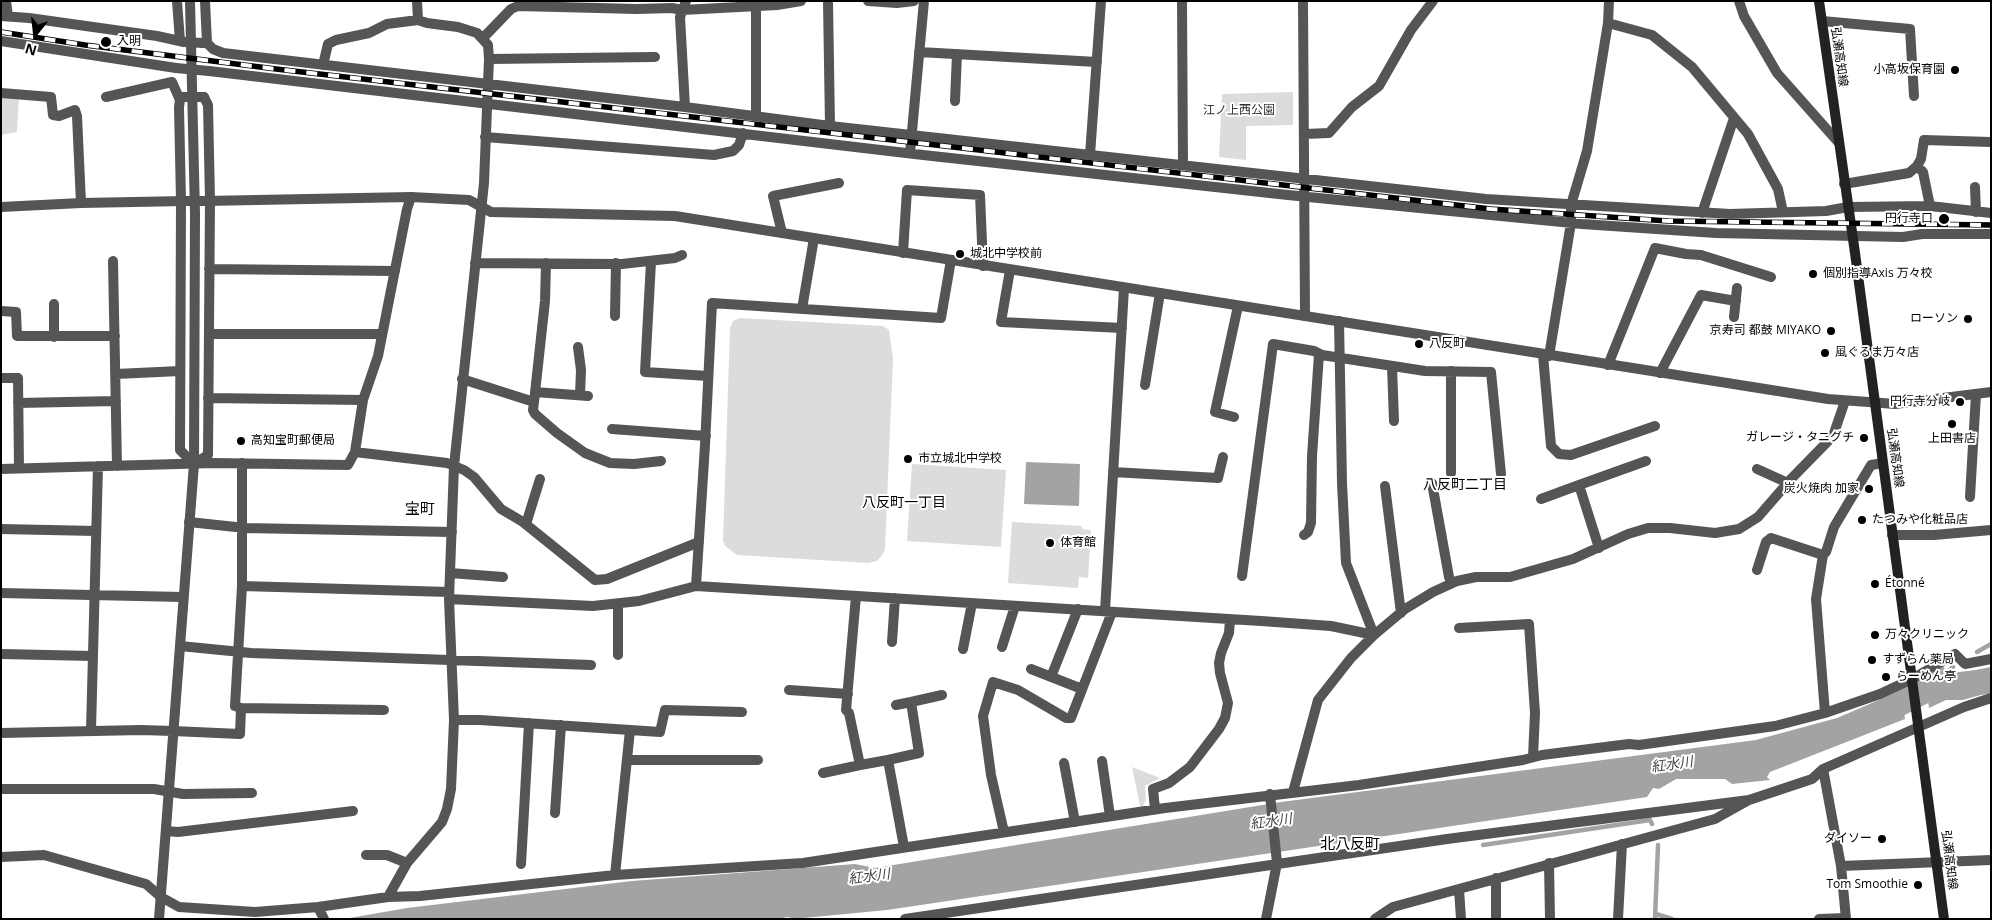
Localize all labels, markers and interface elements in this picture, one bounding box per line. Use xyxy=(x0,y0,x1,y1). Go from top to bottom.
north arrow xyxy=(10,10,60,60)
street label: 弘瀬高知線 xyxy=(1828,26,1850,88)
marker: 入明 xyxy=(99,35,113,49)
place label: 入明 xyxy=(117,35,141,49)
text: N xyxy=(23,39,39,61)
place label: 小高坂保育園 xyxy=(1873,63,1945,77)
marker: 小高坂保育園 xyxy=(1949,64,1961,76)
park label: 江ノ上西公園 xyxy=(1203,104,1275,118)
place label: 円行寺口 xyxy=(1885,212,1933,226)
marker: 円行寺口 xyxy=(1937,212,1951,226)
place label: 城北中学校前 xyxy=(970,247,1042,261)
marker: 城北中学校前 xyxy=(954,248,966,260)
place label: 個別指導Axis 万々校 xyxy=(1823,267,1933,281)
marker: 個別指導Axis 万々校 xyxy=(1807,268,1819,280)
place label: ローソン xyxy=(1910,312,1958,326)
marker: ローソン xyxy=(1962,313,1974,325)
place label: 京寿司 都鼓 MIYAKO xyxy=(1710,324,1821,338)
marker: 京寿司 都鼓 MIYAKO xyxy=(1825,325,1837,337)
place label: 八反町 xyxy=(1429,337,1465,351)
marker: 八反町 xyxy=(1413,338,1425,350)
place label: 風ぐるま万々店 xyxy=(1835,346,1919,360)
marker: 風ぐるま万々店 xyxy=(1819,347,1831,359)
place label: 円行寺分岐 xyxy=(1890,395,1950,409)
marker: 円行寺分岐 xyxy=(1954,396,1966,408)
marker: 上田書店 xyxy=(1946,418,1958,430)
street label: 弘瀬高知線 xyxy=(1884,427,1906,489)
place label: ガレージ・タニグチ xyxy=(1746,431,1854,445)
marker: ガレージ・タニグチ xyxy=(1858,432,1870,444)
place label: 上田書店 xyxy=(1928,432,1976,446)
place label: 高知宝町郵便局 xyxy=(251,434,335,448)
marker: 高知宝町郵便局 xyxy=(235,435,247,447)
place label: 市立城北中学校 xyxy=(918,452,1002,466)
marker: 市立城北中学校 xyxy=(902,453,914,465)
district label: 八反町二丁目 xyxy=(1423,477,1507,493)
place label: 炭火焼肉 加家 xyxy=(1784,482,1859,496)
marker: 炭火焼肉 加家 xyxy=(1863,483,1875,495)
district label: 八反町一丁目 xyxy=(862,495,946,511)
district label: 宝町 xyxy=(405,501,435,519)
place label: たつみや化粧品店 xyxy=(1872,513,1968,527)
marker: たつみや化粧品店 xyxy=(1856,514,1868,526)
place label: 体育館 xyxy=(1060,536,1096,550)
marker: 体育館 xyxy=(1044,537,1056,549)
place label: Étonné xyxy=(1885,577,1925,591)
marker: Étonné xyxy=(1869,578,1881,590)
place label: 万々クリニック xyxy=(1885,628,1969,642)
marker: 万々クリニック xyxy=(1869,629,1881,641)
place label: すずらん薬局 xyxy=(1882,653,1954,667)
marker: すずらん薬局 xyxy=(1866,654,1878,666)
place label: らーめん亭 xyxy=(1896,670,1956,684)
marker: らーめん亭 xyxy=(1880,671,1892,683)
water label: 紅水川 xyxy=(1650,754,1694,776)
water label: 紅水川 xyxy=(1249,811,1293,833)
street label: 弘瀬高知線 xyxy=(1938,829,1960,891)
place label: ダイソー xyxy=(1824,832,1872,846)
marker: ダイソー xyxy=(1876,833,1888,845)
district label: 北八反町 xyxy=(1320,836,1380,854)
water label: 紅水川 xyxy=(847,866,891,888)
place label: Tom Smoothie xyxy=(1826,878,1908,892)
marker: Tom Smoothie xyxy=(1912,879,1924,891)

